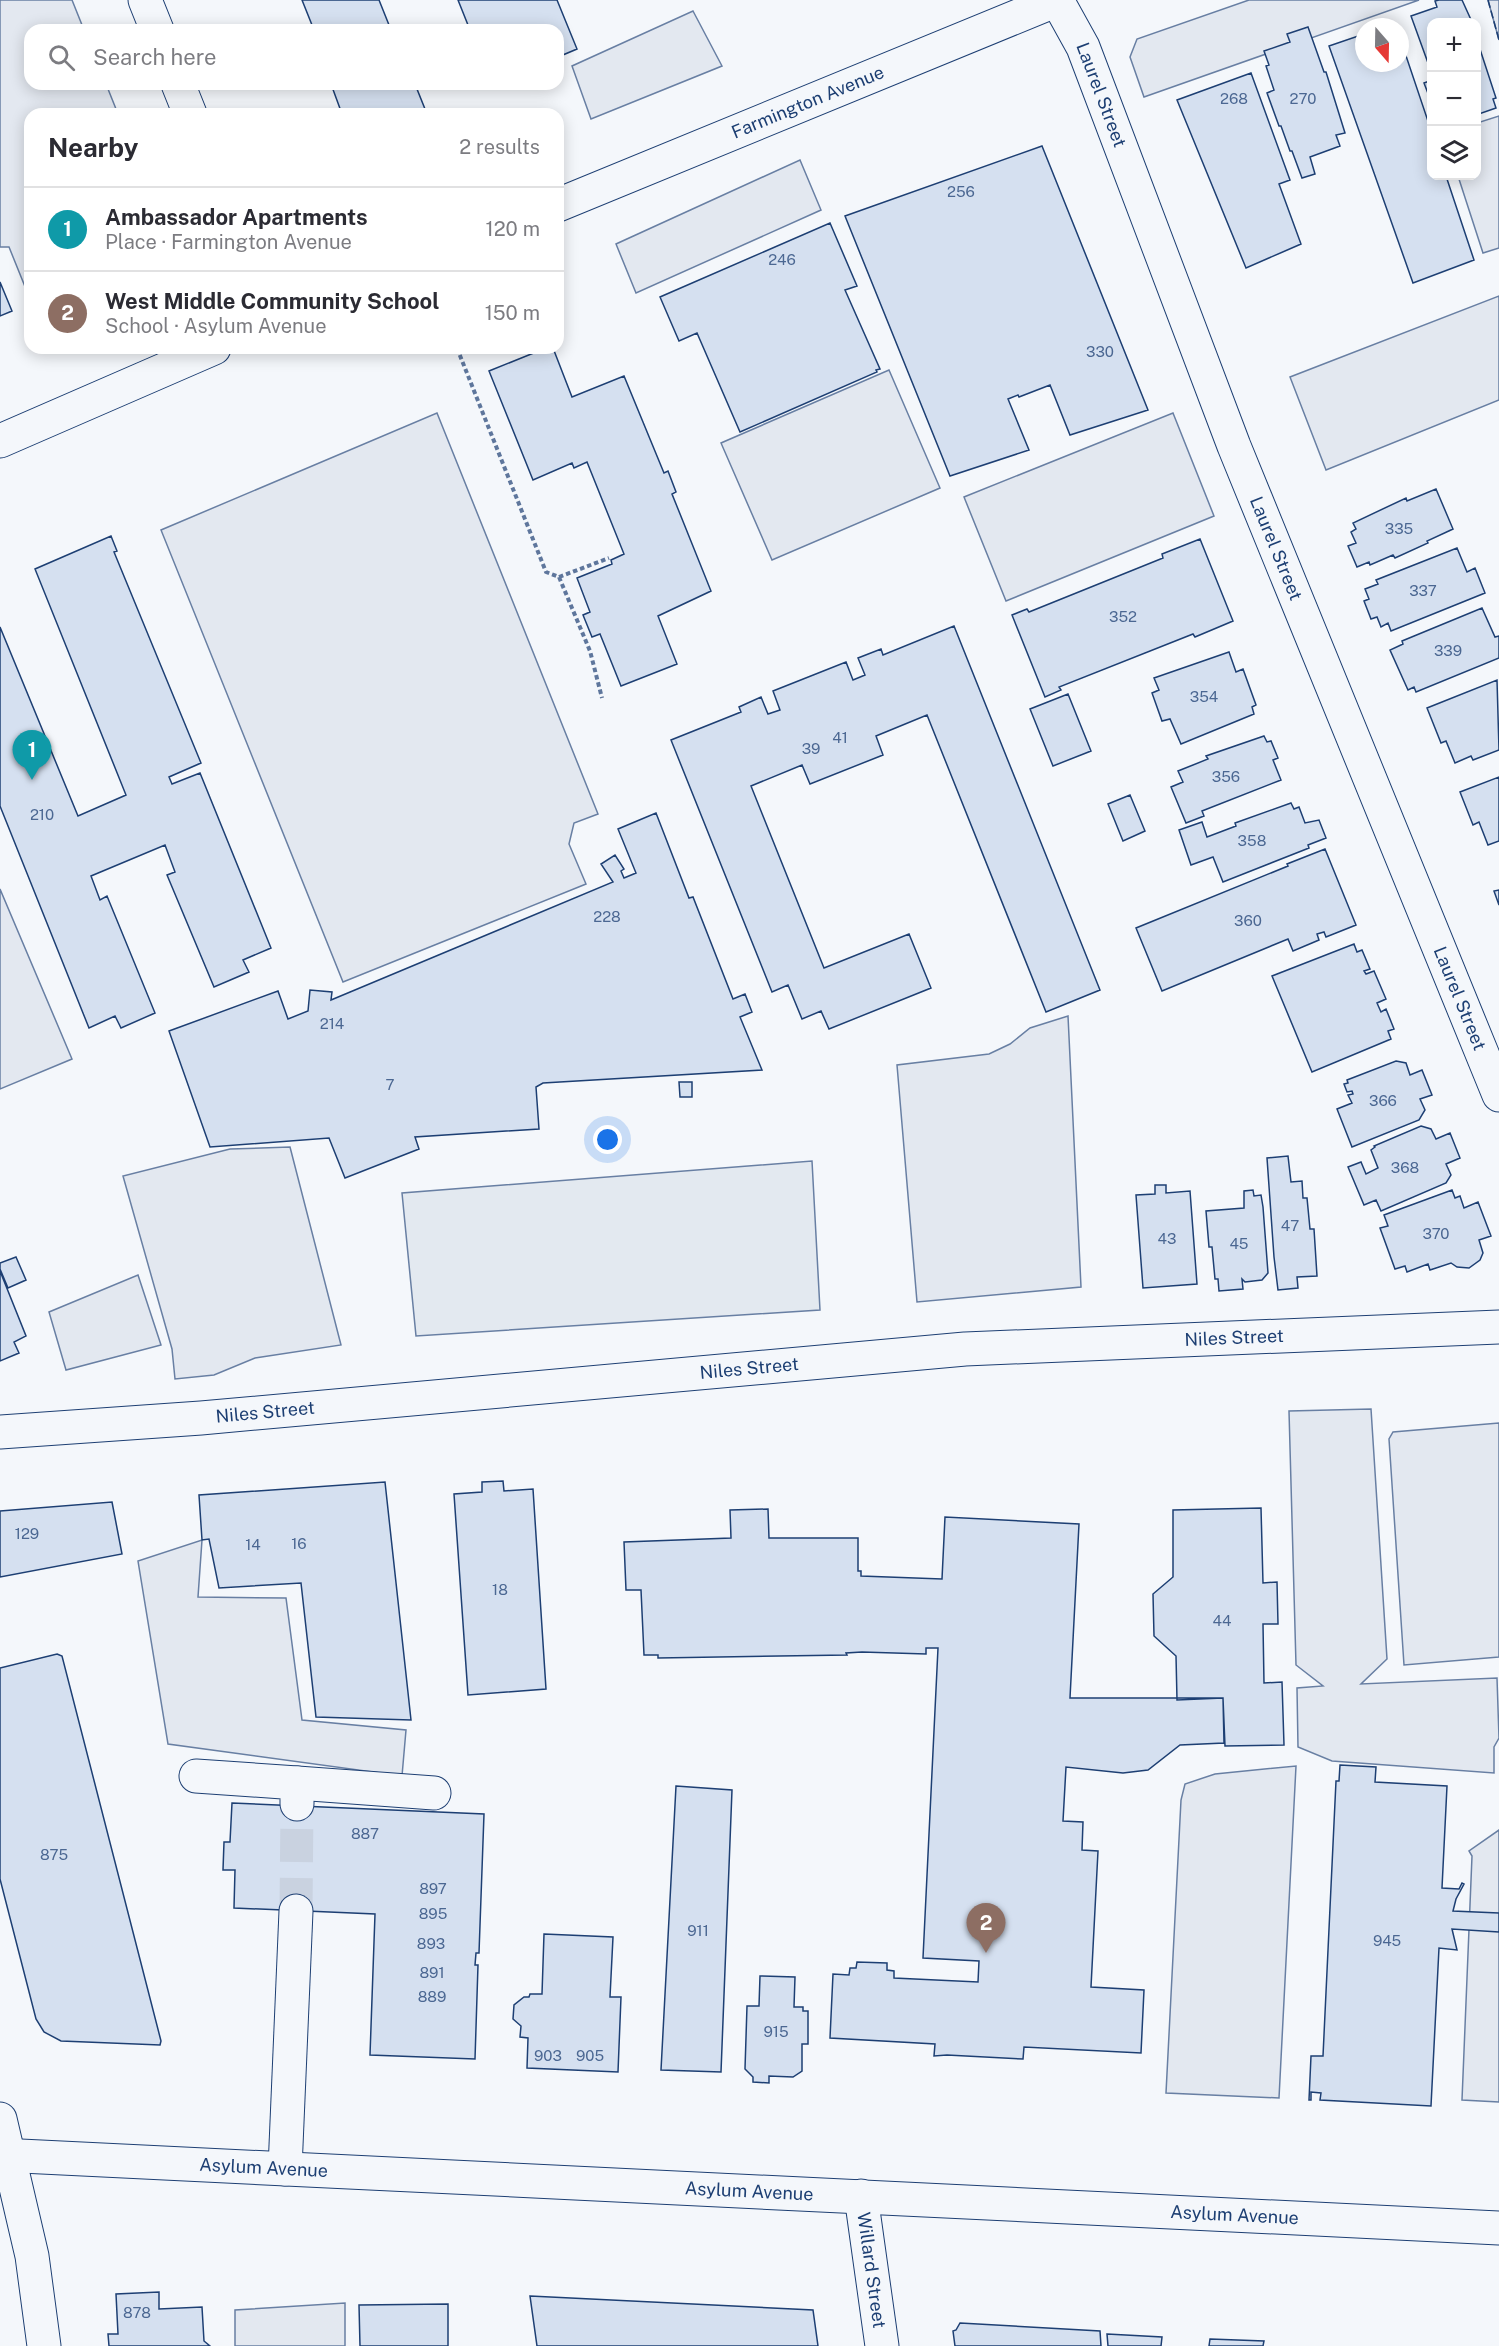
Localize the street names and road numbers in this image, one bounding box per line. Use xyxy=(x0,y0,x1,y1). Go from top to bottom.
street label: Laurel Street xyxy=(1072,40,1131,150)
street label: Farmington Avenue xyxy=(728,61,887,143)
street label: Laurel Street xyxy=(1246,493,1307,603)
street label: Laurel Street xyxy=(1429,943,1491,1053)
street label: Niles Street xyxy=(1184,1325,1284,1350)
street label: Niles Street xyxy=(699,1353,800,1383)
street label: Niles Street xyxy=(215,1397,316,1427)
street label: Asylum Avenue xyxy=(199,2154,329,2181)
street label: Asylum Avenue xyxy=(684,2177,814,2205)
street label: Asylum Avenue xyxy=(1170,2201,1299,2228)
street label: Willard Street xyxy=(853,2211,890,2330)

